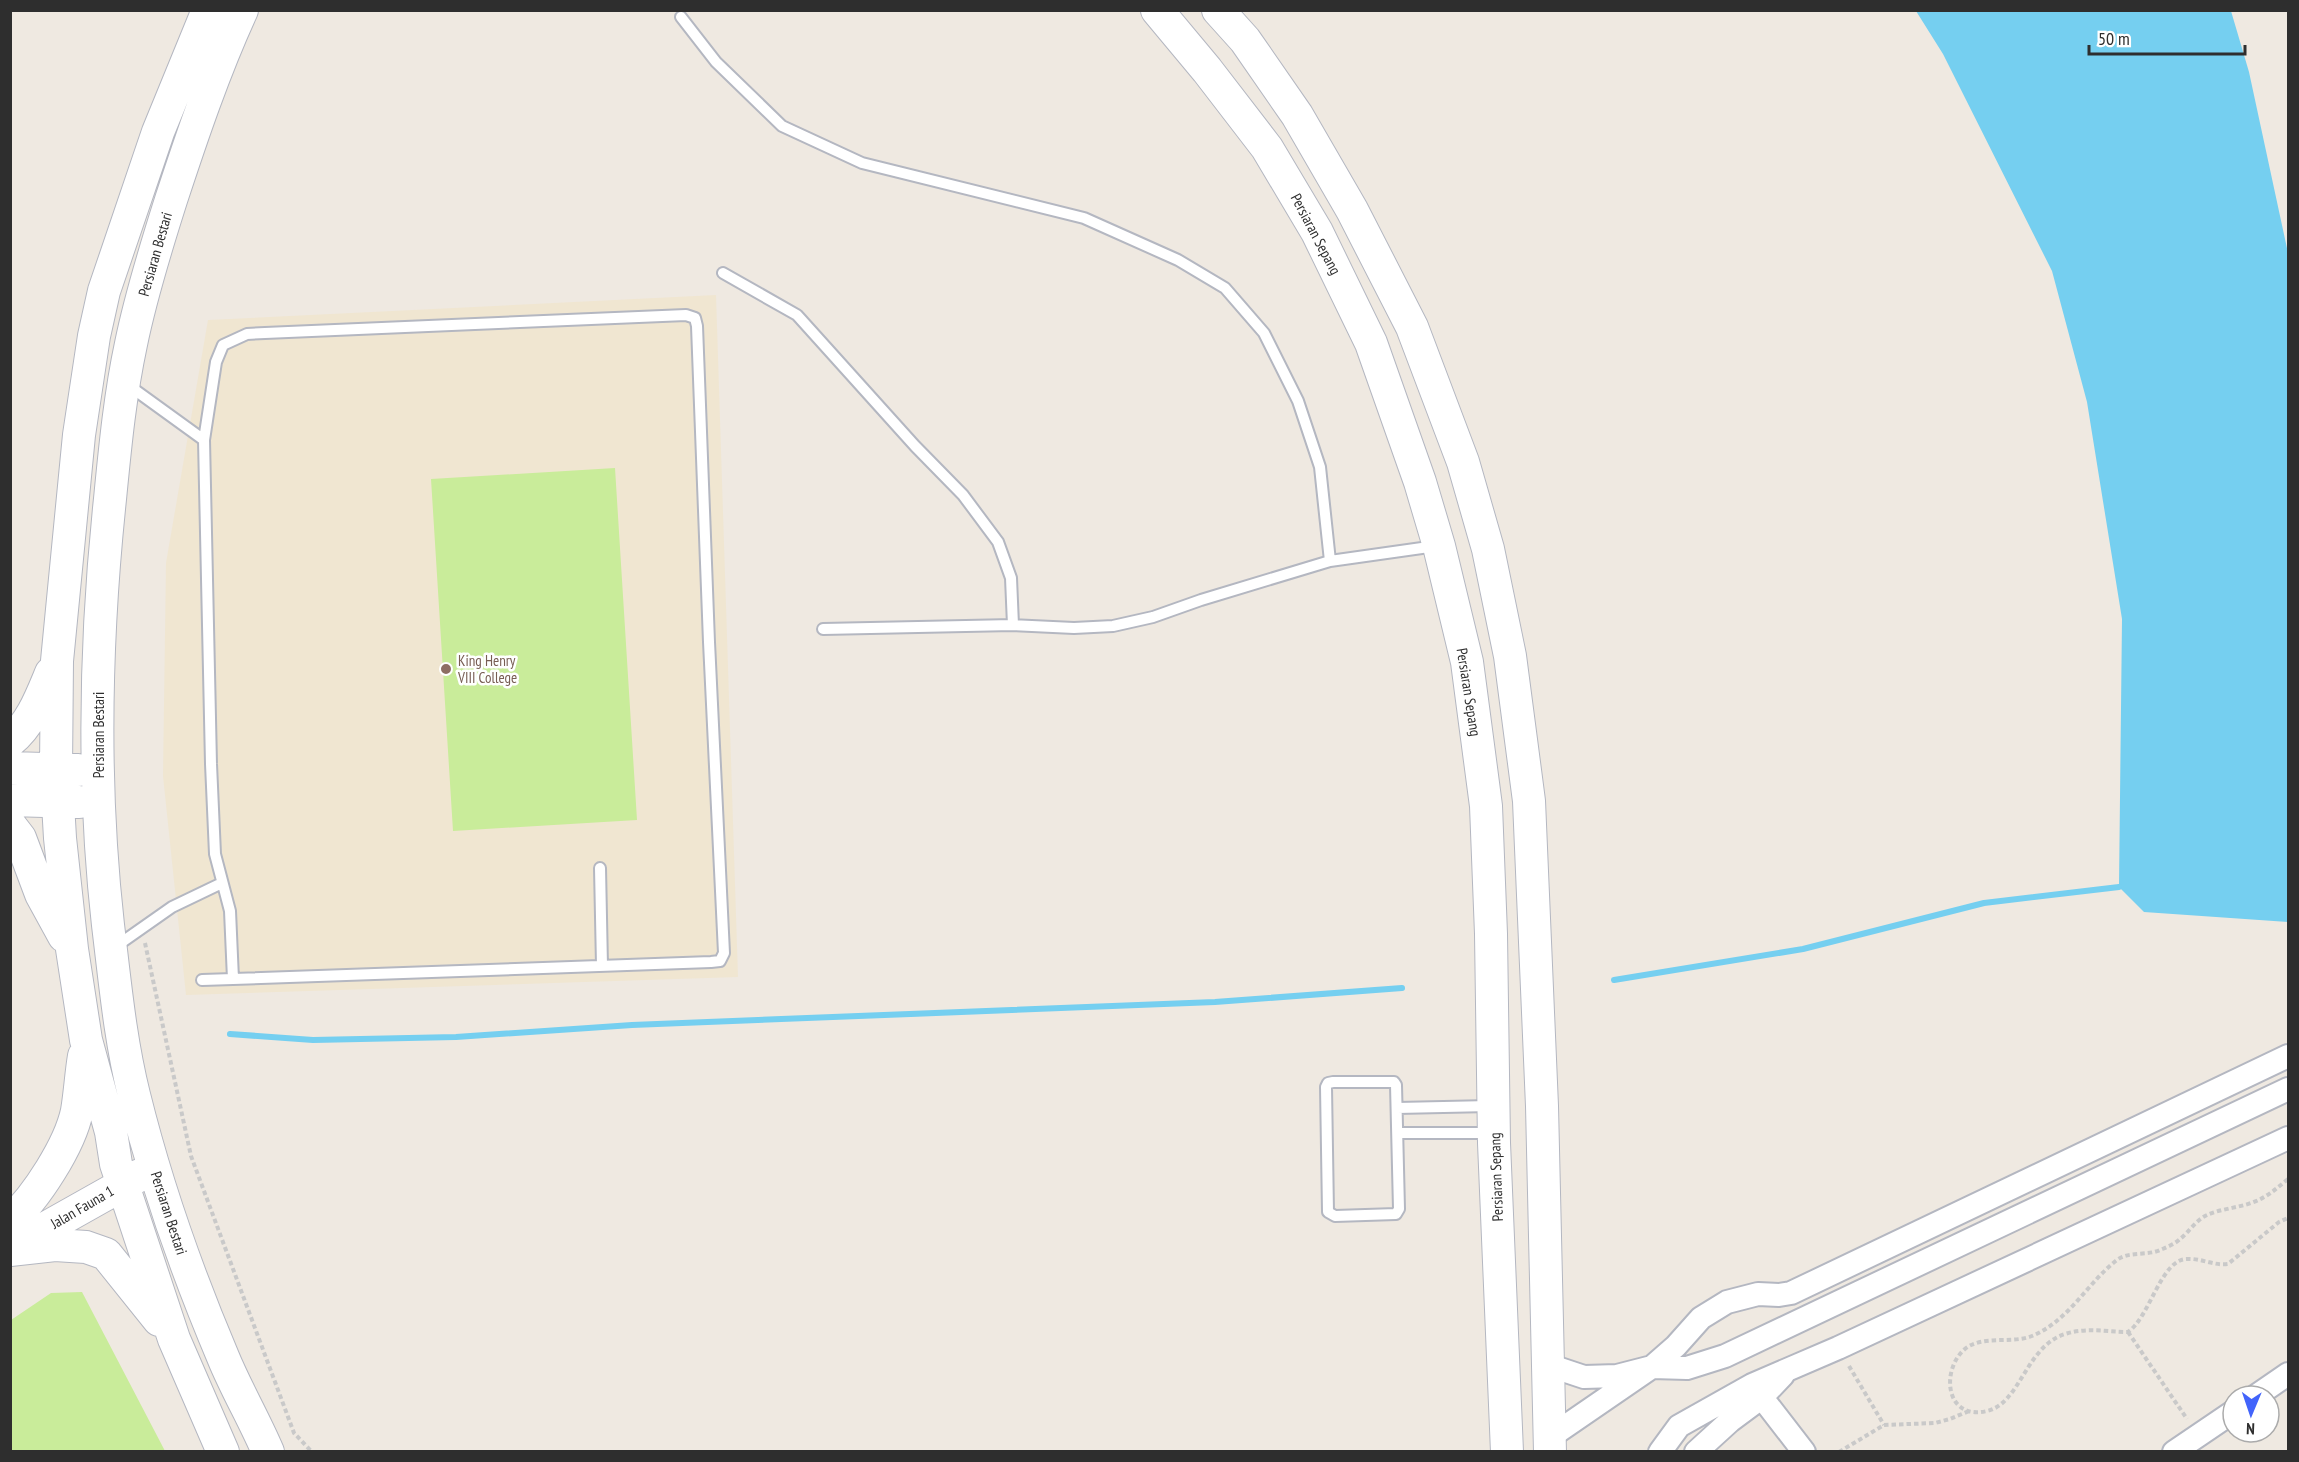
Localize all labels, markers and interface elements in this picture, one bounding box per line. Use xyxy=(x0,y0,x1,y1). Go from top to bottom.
scale bar xyxy=(2089,18,2245,56)
text: 50 m xyxy=(2098,27,2130,50)
street label: Persiaran Sepang xyxy=(1287,190,1345,278)
street label: Persiaran Bestari xyxy=(134,210,176,298)
street label: Persiaran Sepang xyxy=(1453,647,1485,737)
place label: King Henry VIII College xyxy=(457,651,517,687)
marker: King Henry VIII College xyxy=(439,662,453,676)
street label: Persiaran Bestari xyxy=(89,692,108,778)
street label: Persiaran Sepang xyxy=(1485,1132,1507,1222)
street label: Persiaran Bestari xyxy=(147,1169,191,1257)
street label: Jalan Fauna 1 xyxy=(46,1181,117,1233)
north arrow xyxy=(2221,1384,2281,1444)
text: N xyxy=(2246,1419,2255,1439)

